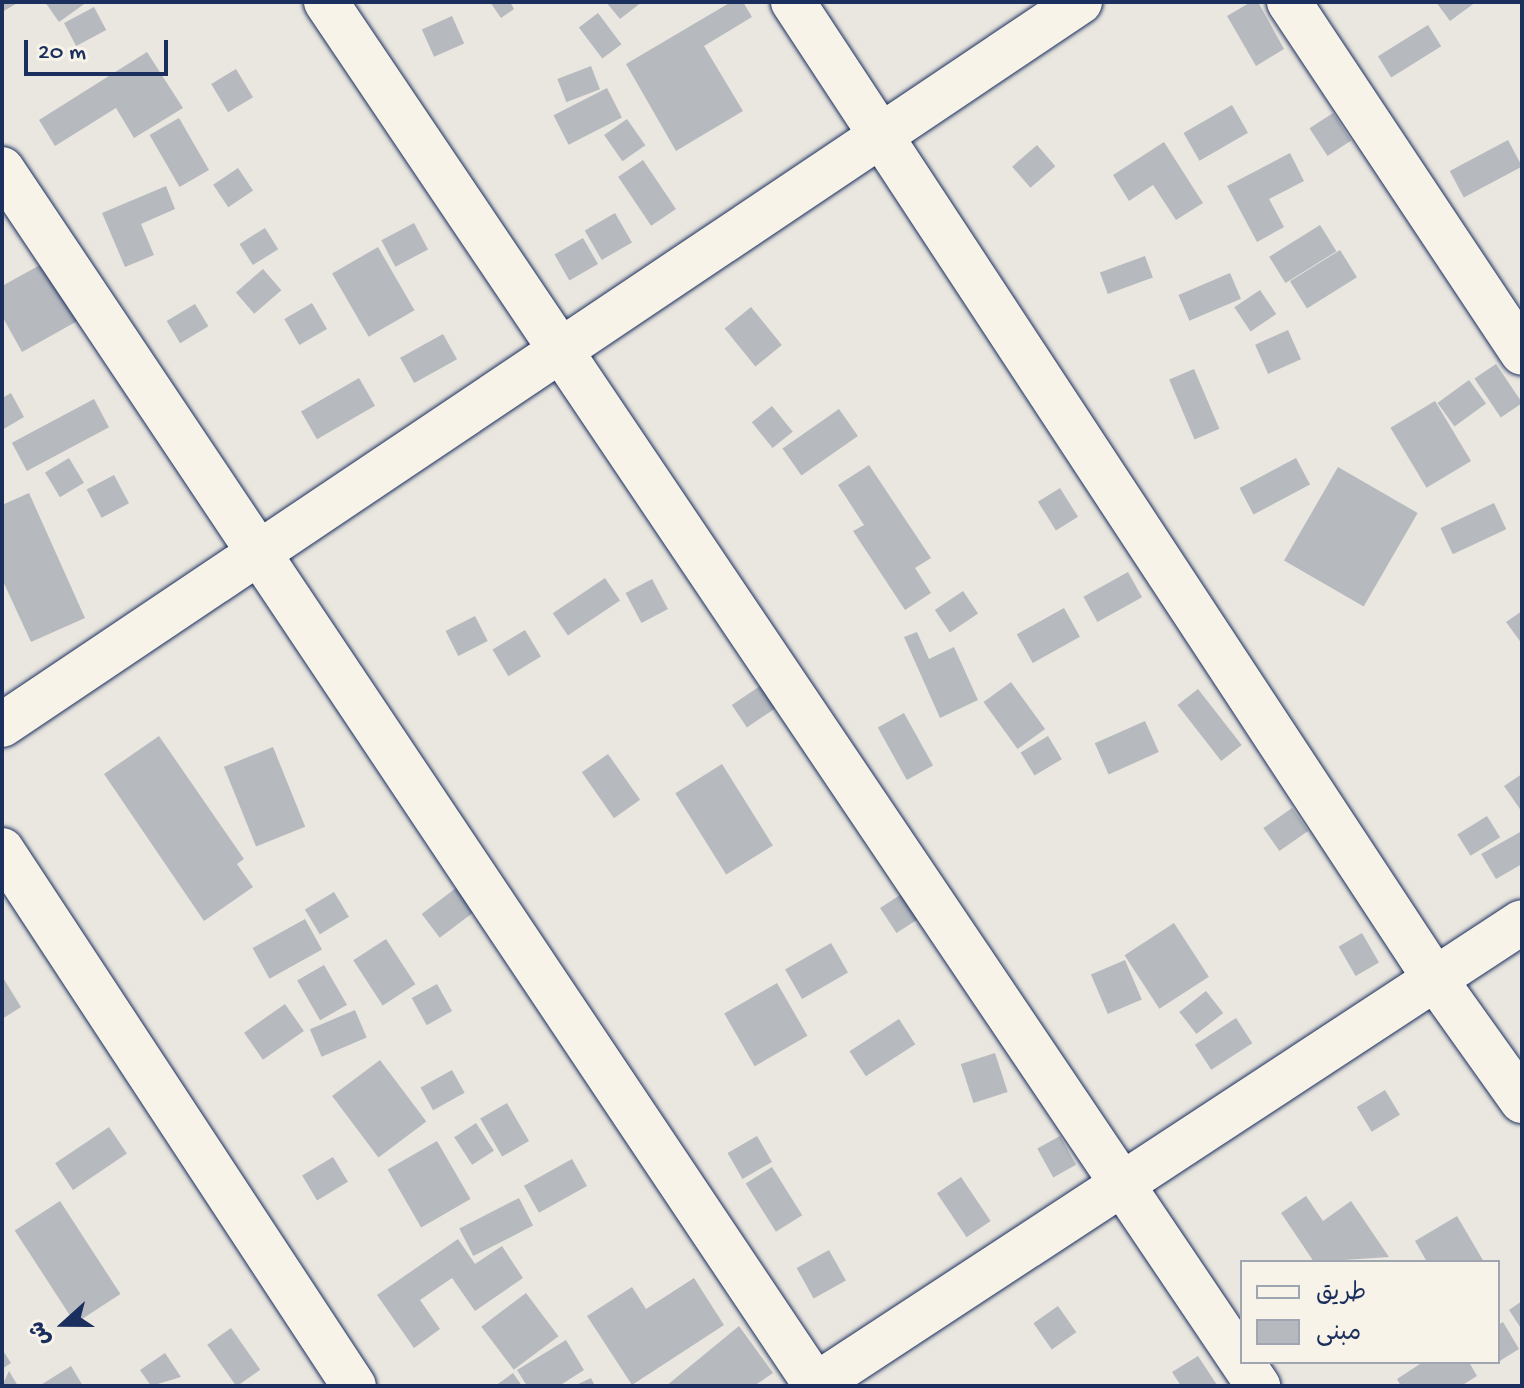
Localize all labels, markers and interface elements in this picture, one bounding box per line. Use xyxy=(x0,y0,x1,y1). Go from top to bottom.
scale bar xyxy=(28,24,172,74)
text: 20 m xyxy=(38,39,86,68)
legend xyxy=(1240,1260,1500,1364)
text: طريق xyxy=(1316,1280,1366,1309)
north arrow xyxy=(24,1284,104,1364)
text: ش xyxy=(25,1317,58,1349)
text: مبنى xyxy=(1316,1320,1361,1349)

